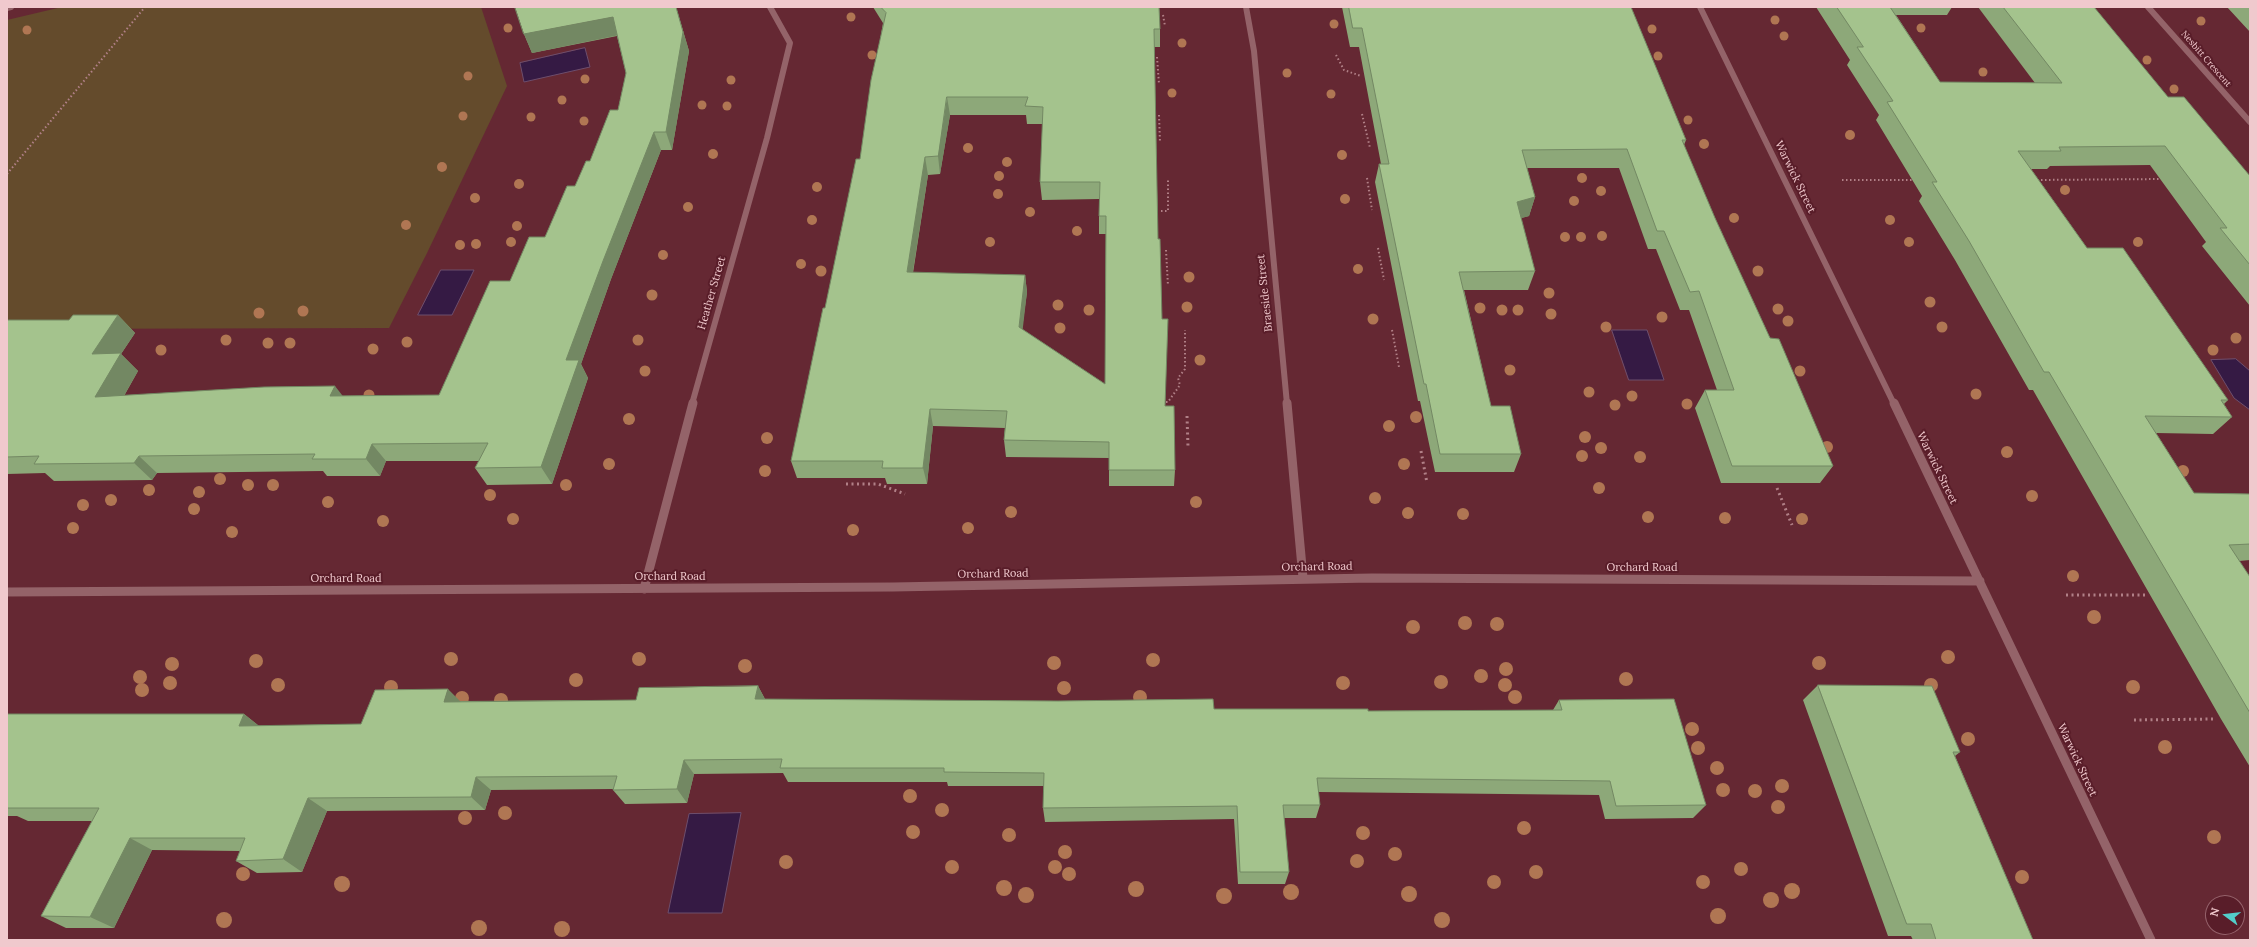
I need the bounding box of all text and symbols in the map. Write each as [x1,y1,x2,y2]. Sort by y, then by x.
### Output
street label: Nesbitt Crescent [2179,29,2233,89]
street label: Warwick Street [1772,139,1818,215]
street label: Braeside Street [1254,254,1276,332]
street label: Heather Street [695,255,729,331]
street label: Warwick Street [1914,430,1960,506]
street label: Orchard Road [1281,560,1353,574]
street label: Orchard Road [1606,561,1678,575]
street label: Orchard Road [957,567,1029,581]
street label: Orchard Road [634,570,706,584]
street label: Orchard Road [310,572,382,586]
street label: Warwick Street [2054,722,2100,798]
north arrow [2205,895,2245,935]
text: N [2207,906,2222,918]

